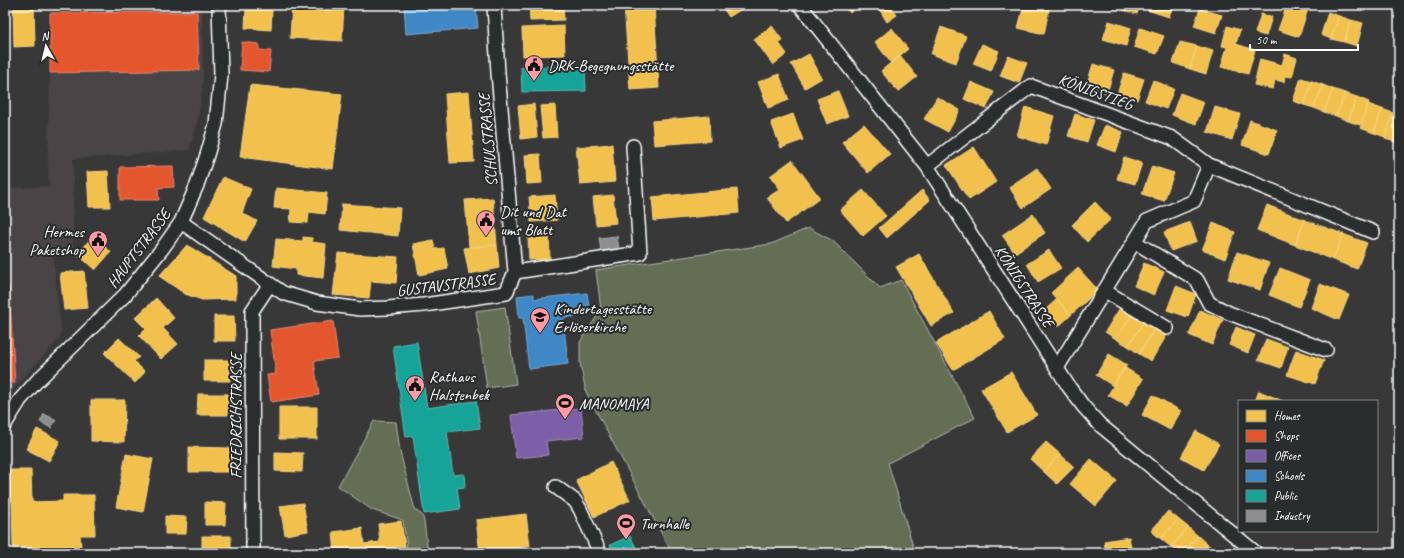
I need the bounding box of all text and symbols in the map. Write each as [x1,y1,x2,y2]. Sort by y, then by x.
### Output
north arrow [26,26,66,66]
scale bar [1250,26,1358,52]
text: N [40,28,51,44]
text: 50 m [1256,32,1278,48]
public building icon: DRK-Begegnungsstätte [523,54,545,82]
place label: DRK-Begegnungsstätte [548,56,675,76]
street label: KÖNIGSTIEG [1056,69,1137,115]
street label: SCHULSTRASSE [474,90,502,187]
place label: Dit und Dat ums Blatt [500,202,568,240]
street label: HAUPTSTRASSE [103,203,177,292]
public building icon: Dit und Dat ums Blatt [475,209,497,237]
place label: Hermes Paketshop [29,222,86,260]
public building icon: Hermes Paketshop [87,229,109,257]
street label: KÖNIGSTRASSE [990,242,1059,333]
street label: GUSTAVSTRASSE [396,269,499,301]
place label: Kindertagesstätte Erlöserkirche [554,299,653,337]
school or university icon: Kindertagesstätte Erlöserkirche [529,306,551,334]
street label: FRIEDRICHSTRASSE [226,351,246,479]
place label: Rathaus Halstenbek [429,367,490,405]
public building icon: Rathaus Halstenbek [404,374,426,402]
sports icon: MANOMAYA [554,392,576,420]
place label: MANOMAYA [579,394,650,414]
legend [1238,400,1378,532]
text: Homes [1274,408,1301,424]
text: Shops [1274,428,1299,444]
text: Offices [1274,448,1301,464]
text: Schools [1274,468,1306,484]
text: Public [1274,488,1298,504]
text: Industry [1274,508,1311,524]
sports icon: Turnhalle [615,512,637,540]
place label: Turnhalle [640,514,691,534]

